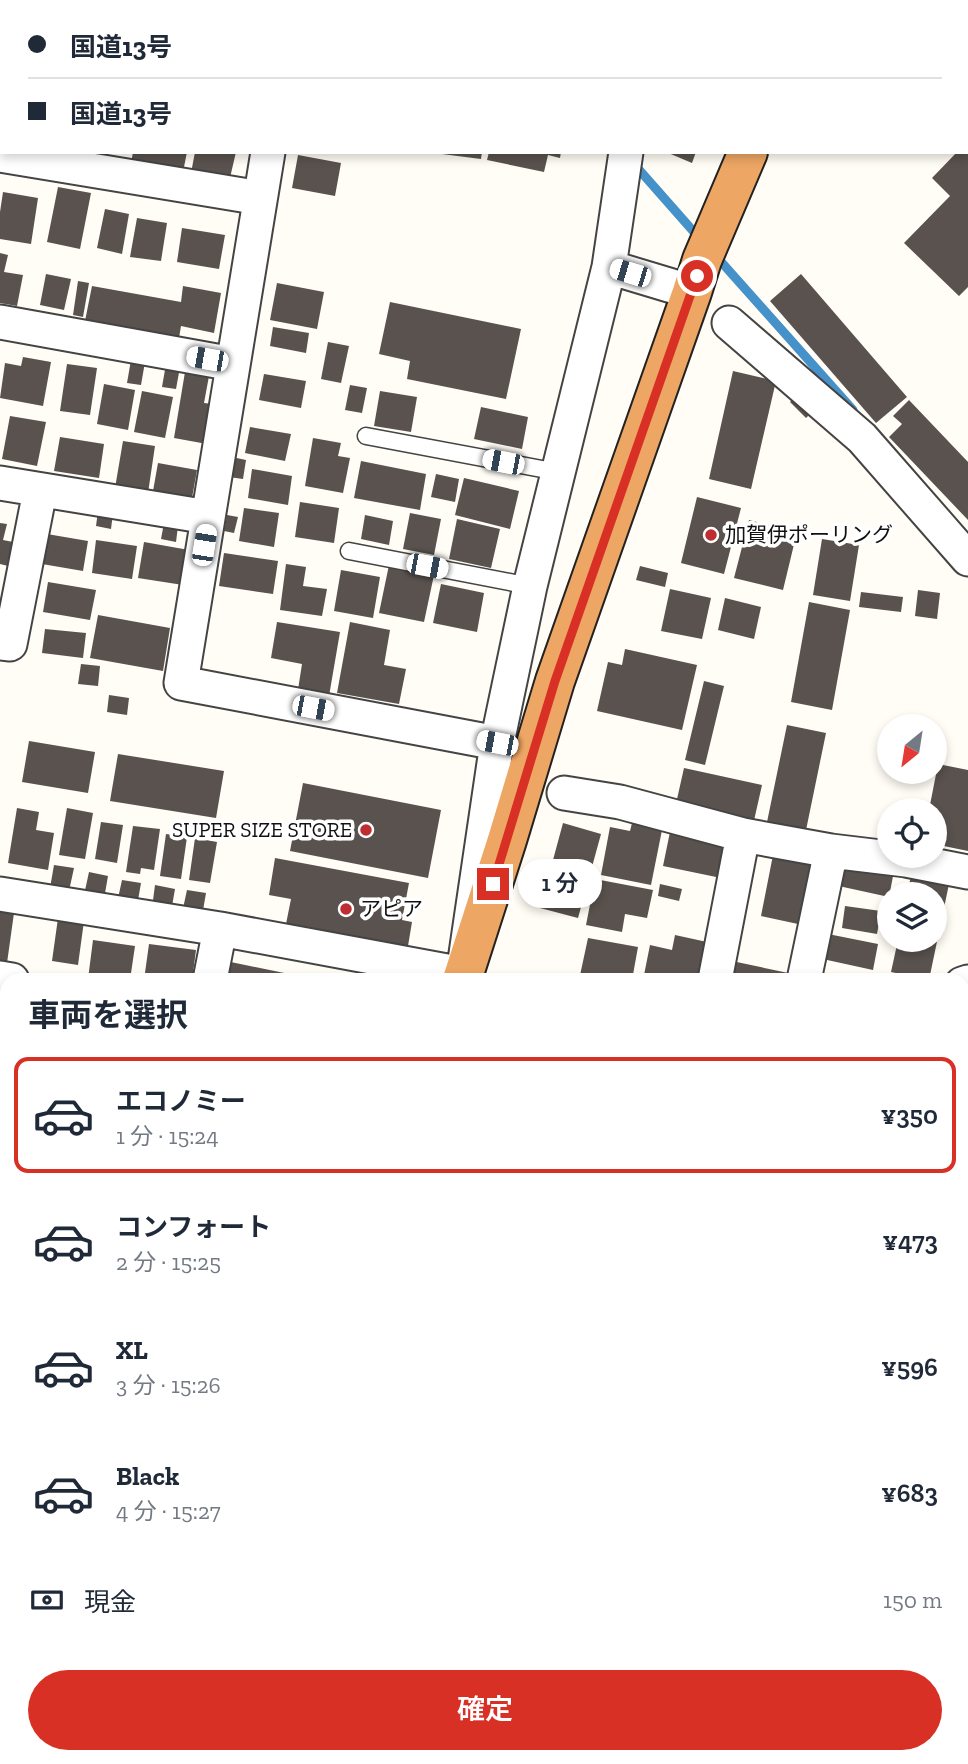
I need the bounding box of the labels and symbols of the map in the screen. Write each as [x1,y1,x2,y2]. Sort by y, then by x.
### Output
car [607,257,654,289]
route start [681,260,713,292]
car [185,345,230,373]
car [481,448,526,476]
place label: 加賀伊ポーリング [725,522,893,547]
car [191,523,218,567]
marker: 加賀伊ポーリング [703,527,719,543]
car [405,552,450,580]
car [291,694,336,722]
north arrow [877,714,947,784]
car [475,729,520,757]
place label: SUPER SIZE STORE [172,817,352,842]
marker: SUPER SIZE STORE [358,822,374,838]
callout: 1 分 [518,860,602,908]
route end [477,868,509,900]
place label: アピア [360,896,423,921]
marker: アピア [338,901,354,917]

